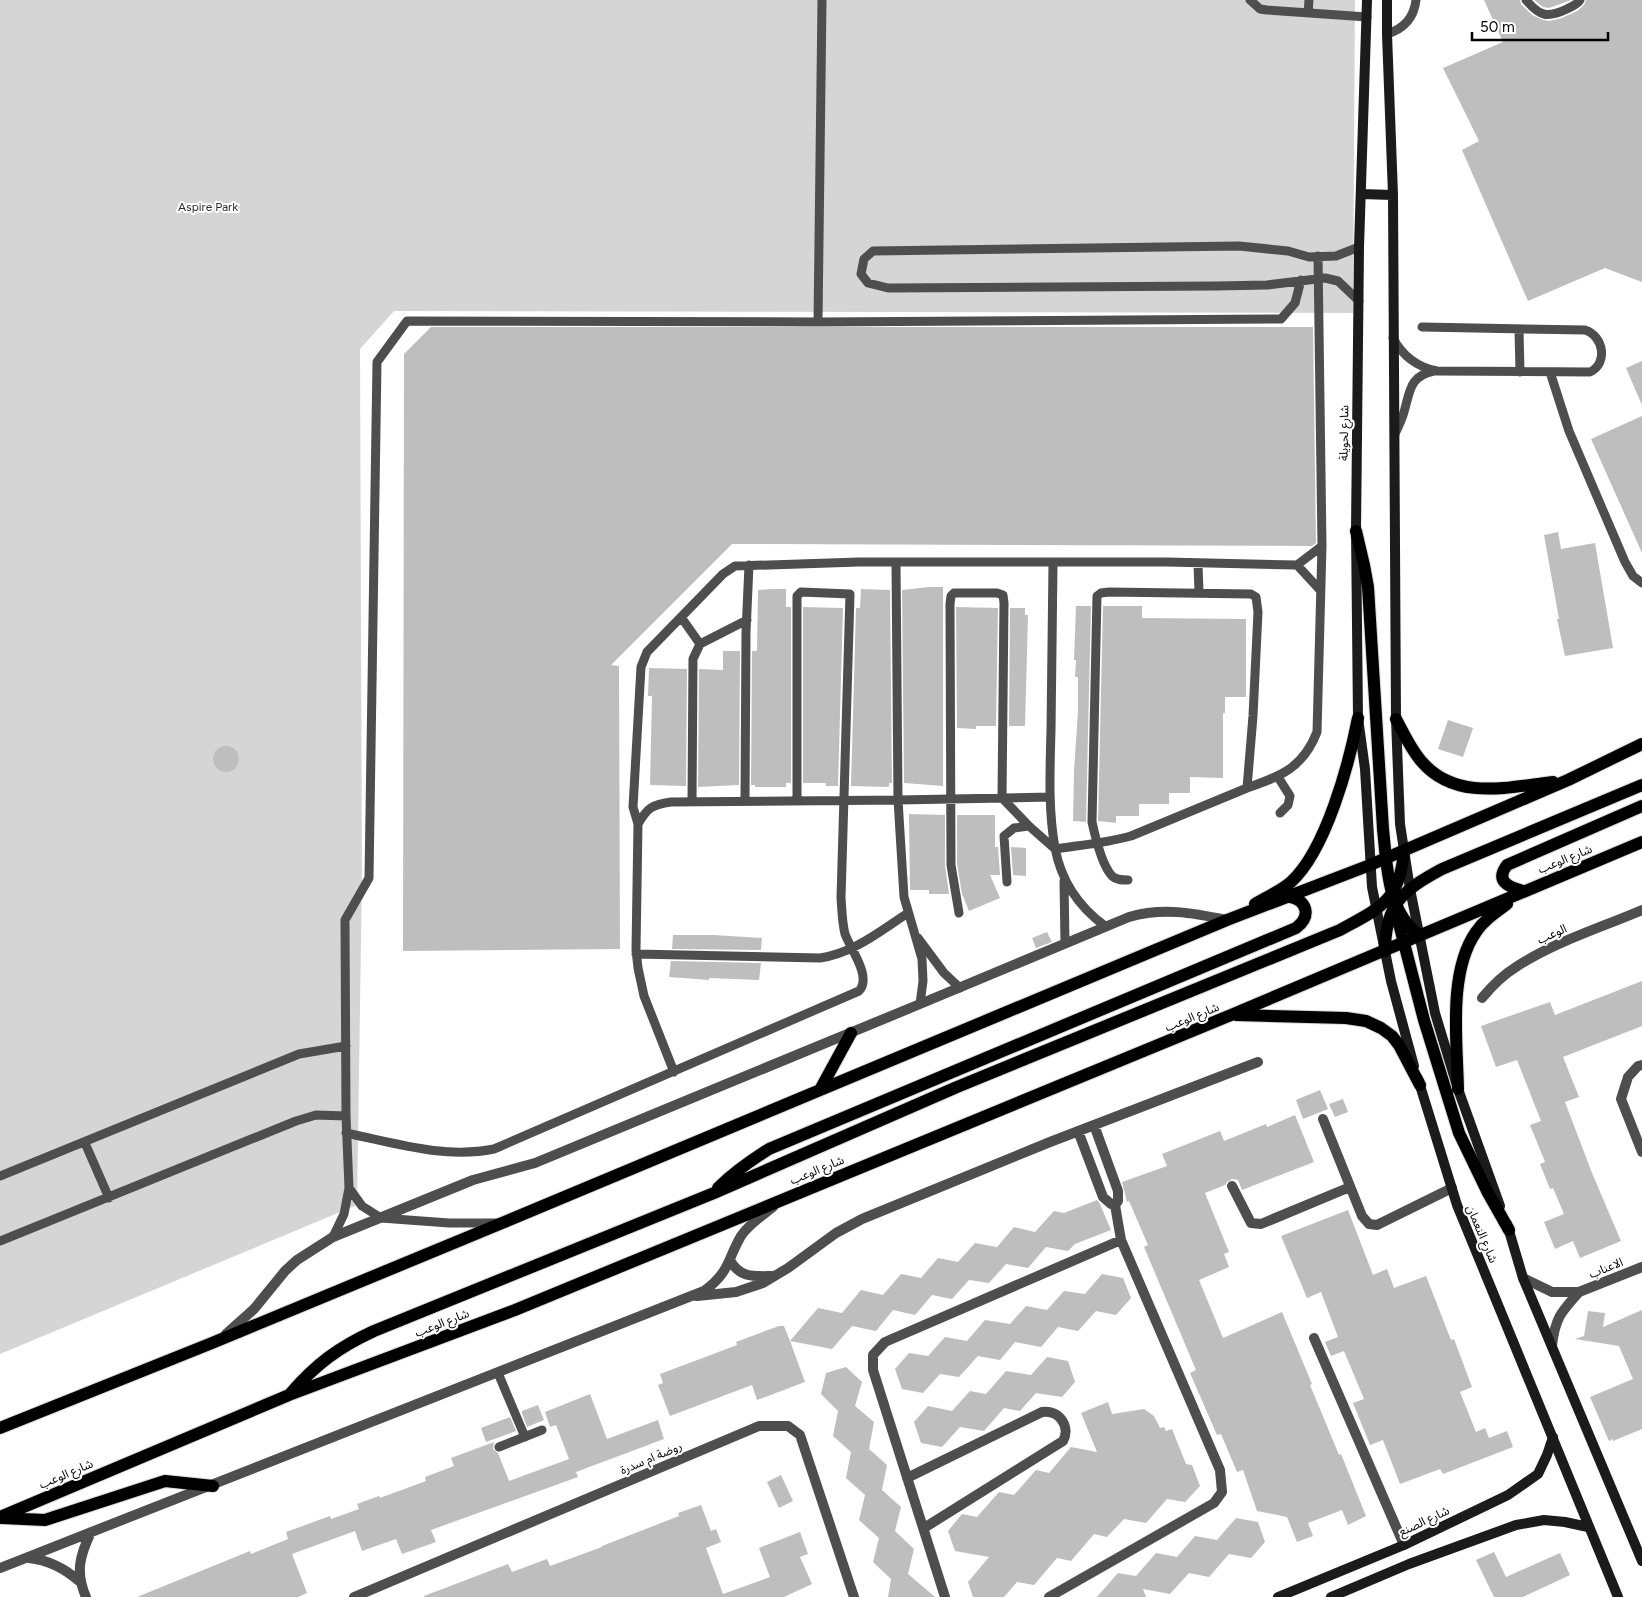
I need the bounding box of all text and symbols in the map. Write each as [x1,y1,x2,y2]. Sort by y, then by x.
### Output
scale bar [1472,10,1608,42]
text: 50 m [1480,18,1515,36]
park label: Aspire Park [178,200,238,214]
street label: شارع لحويلة [1337,405,1353,461]
street label: شارع الوعب [1536,842,1595,878]
street label: الوعب [1535,921,1569,947]
street label: شارع الوعب [1163,1000,1222,1036]
street label: شارع الوعب [788,1153,847,1189]
street label: شارع النعمان [1462,1203,1500,1266]
street label: الاعناب [1587,1255,1625,1281]
street label: شارع الوعب [413,1306,472,1342]
street label: روضة ام سدرة [618,1439,685,1479]
street label: شارع الوعب [37,1456,96,1493]
street label: شارع الصنع [1396,1503,1452,1541]

